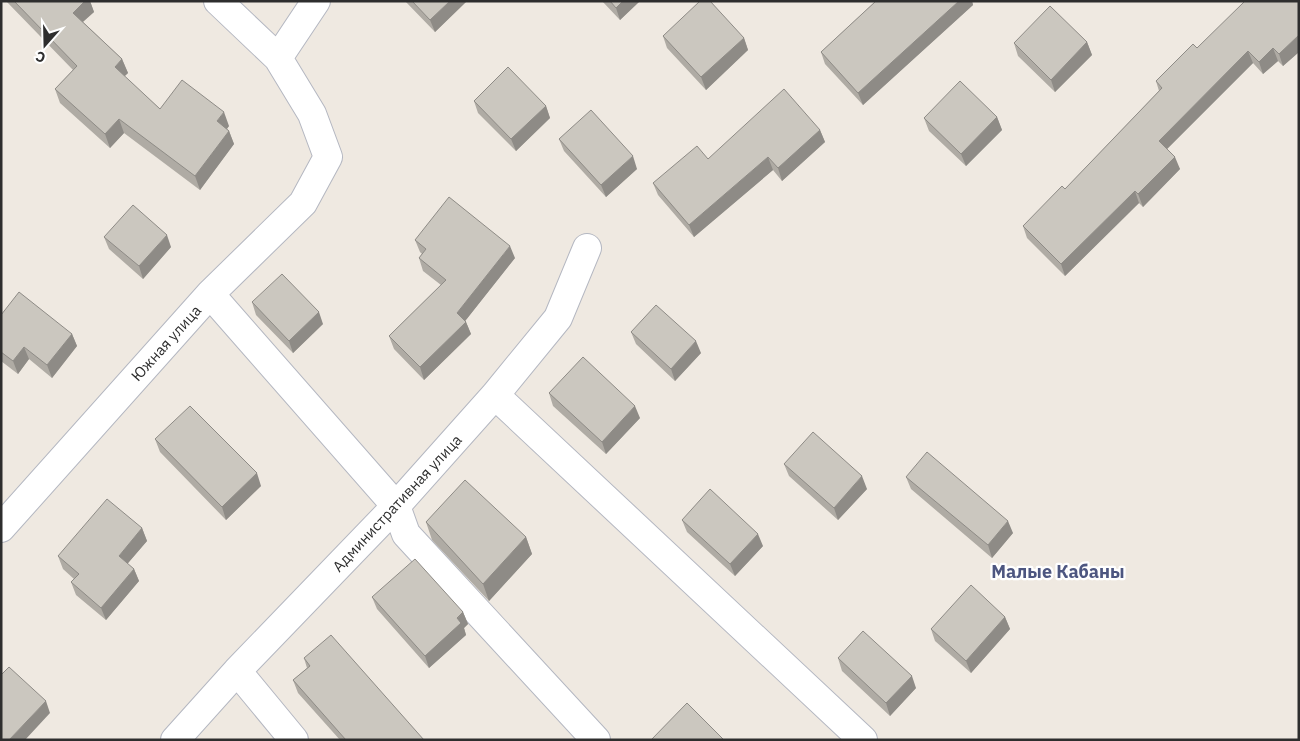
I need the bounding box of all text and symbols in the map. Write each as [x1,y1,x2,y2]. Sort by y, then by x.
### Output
north arrow [20,20,70,70]
text: С [33,47,48,67]
street label: Южная улица [127,301,205,385]
street label: Административная улица [328,430,466,576]
district label: Малые Кабаны [991,560,1125,583]

